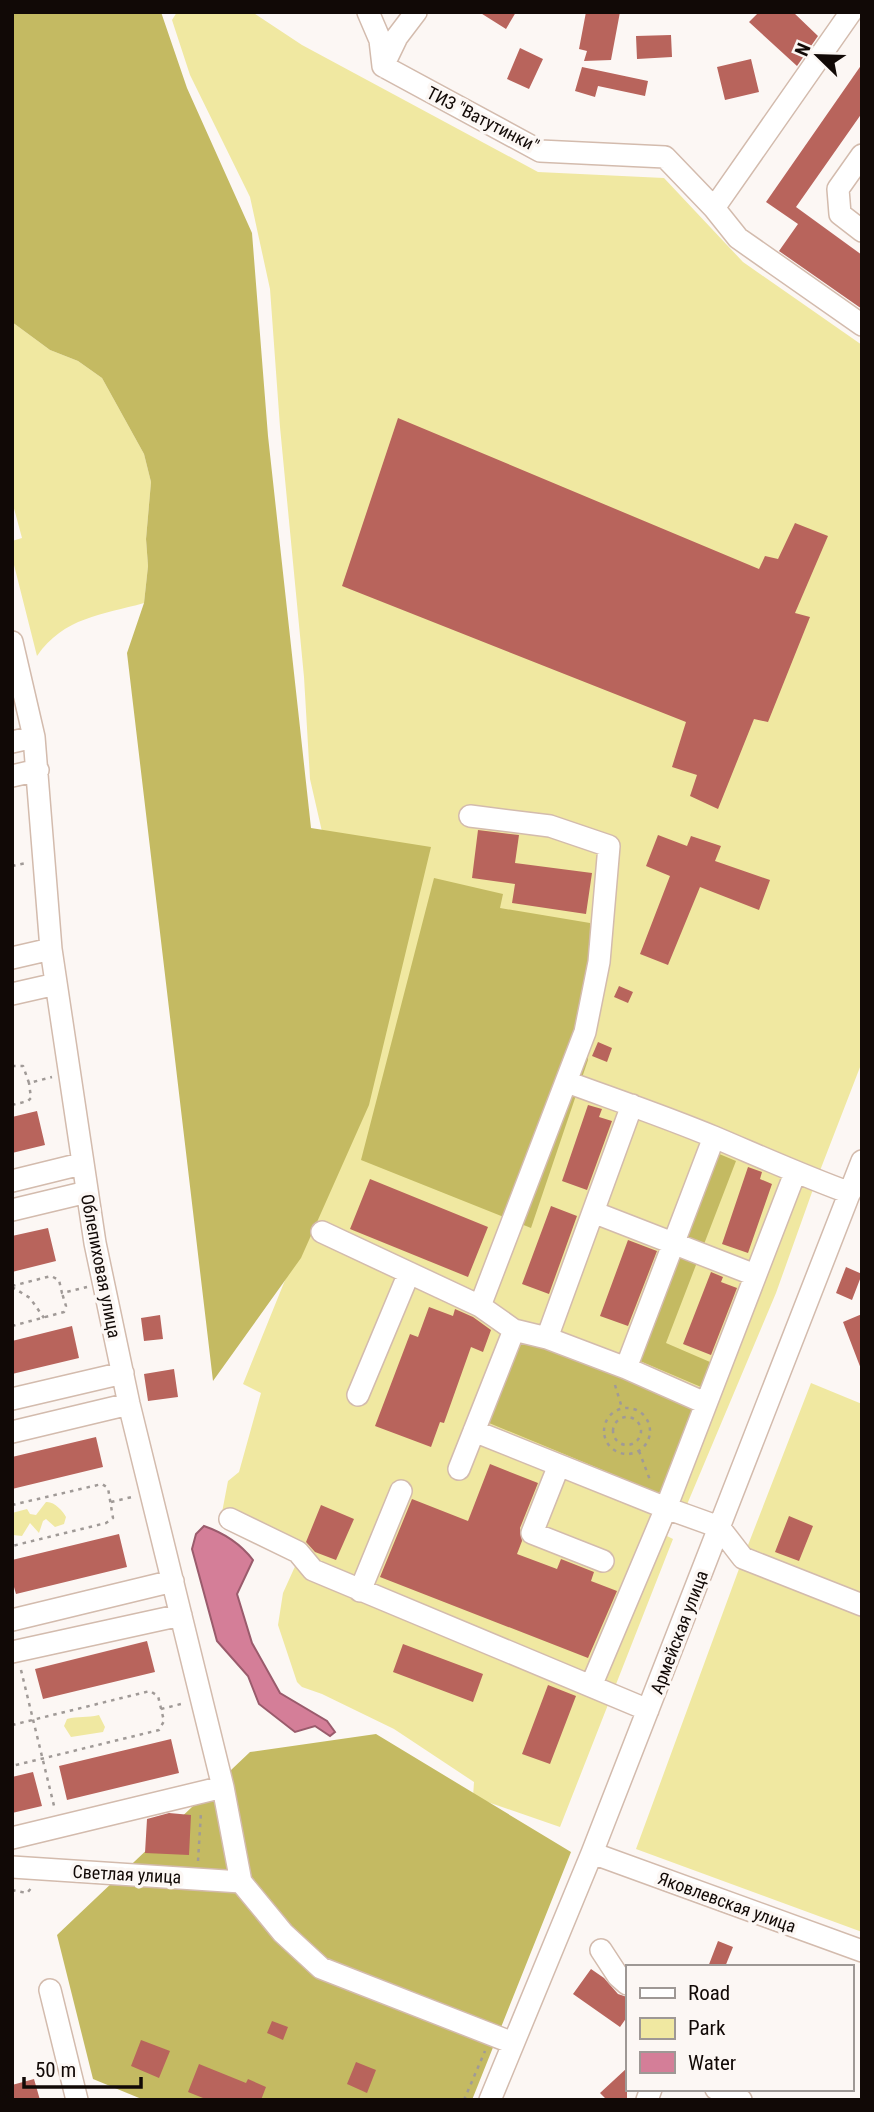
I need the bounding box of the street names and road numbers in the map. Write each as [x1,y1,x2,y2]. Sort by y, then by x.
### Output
street label: ТИЗ "Ватутинки" [423,82,543,156]
street label: Облепиховая улица [77,1192,125,1340]
street label: Армейская улица [646,1567,712,1697]
street label: Светлая улица [72,1861,182,1887]
street label: Яковлевская улица [655,1867,799,1937]

